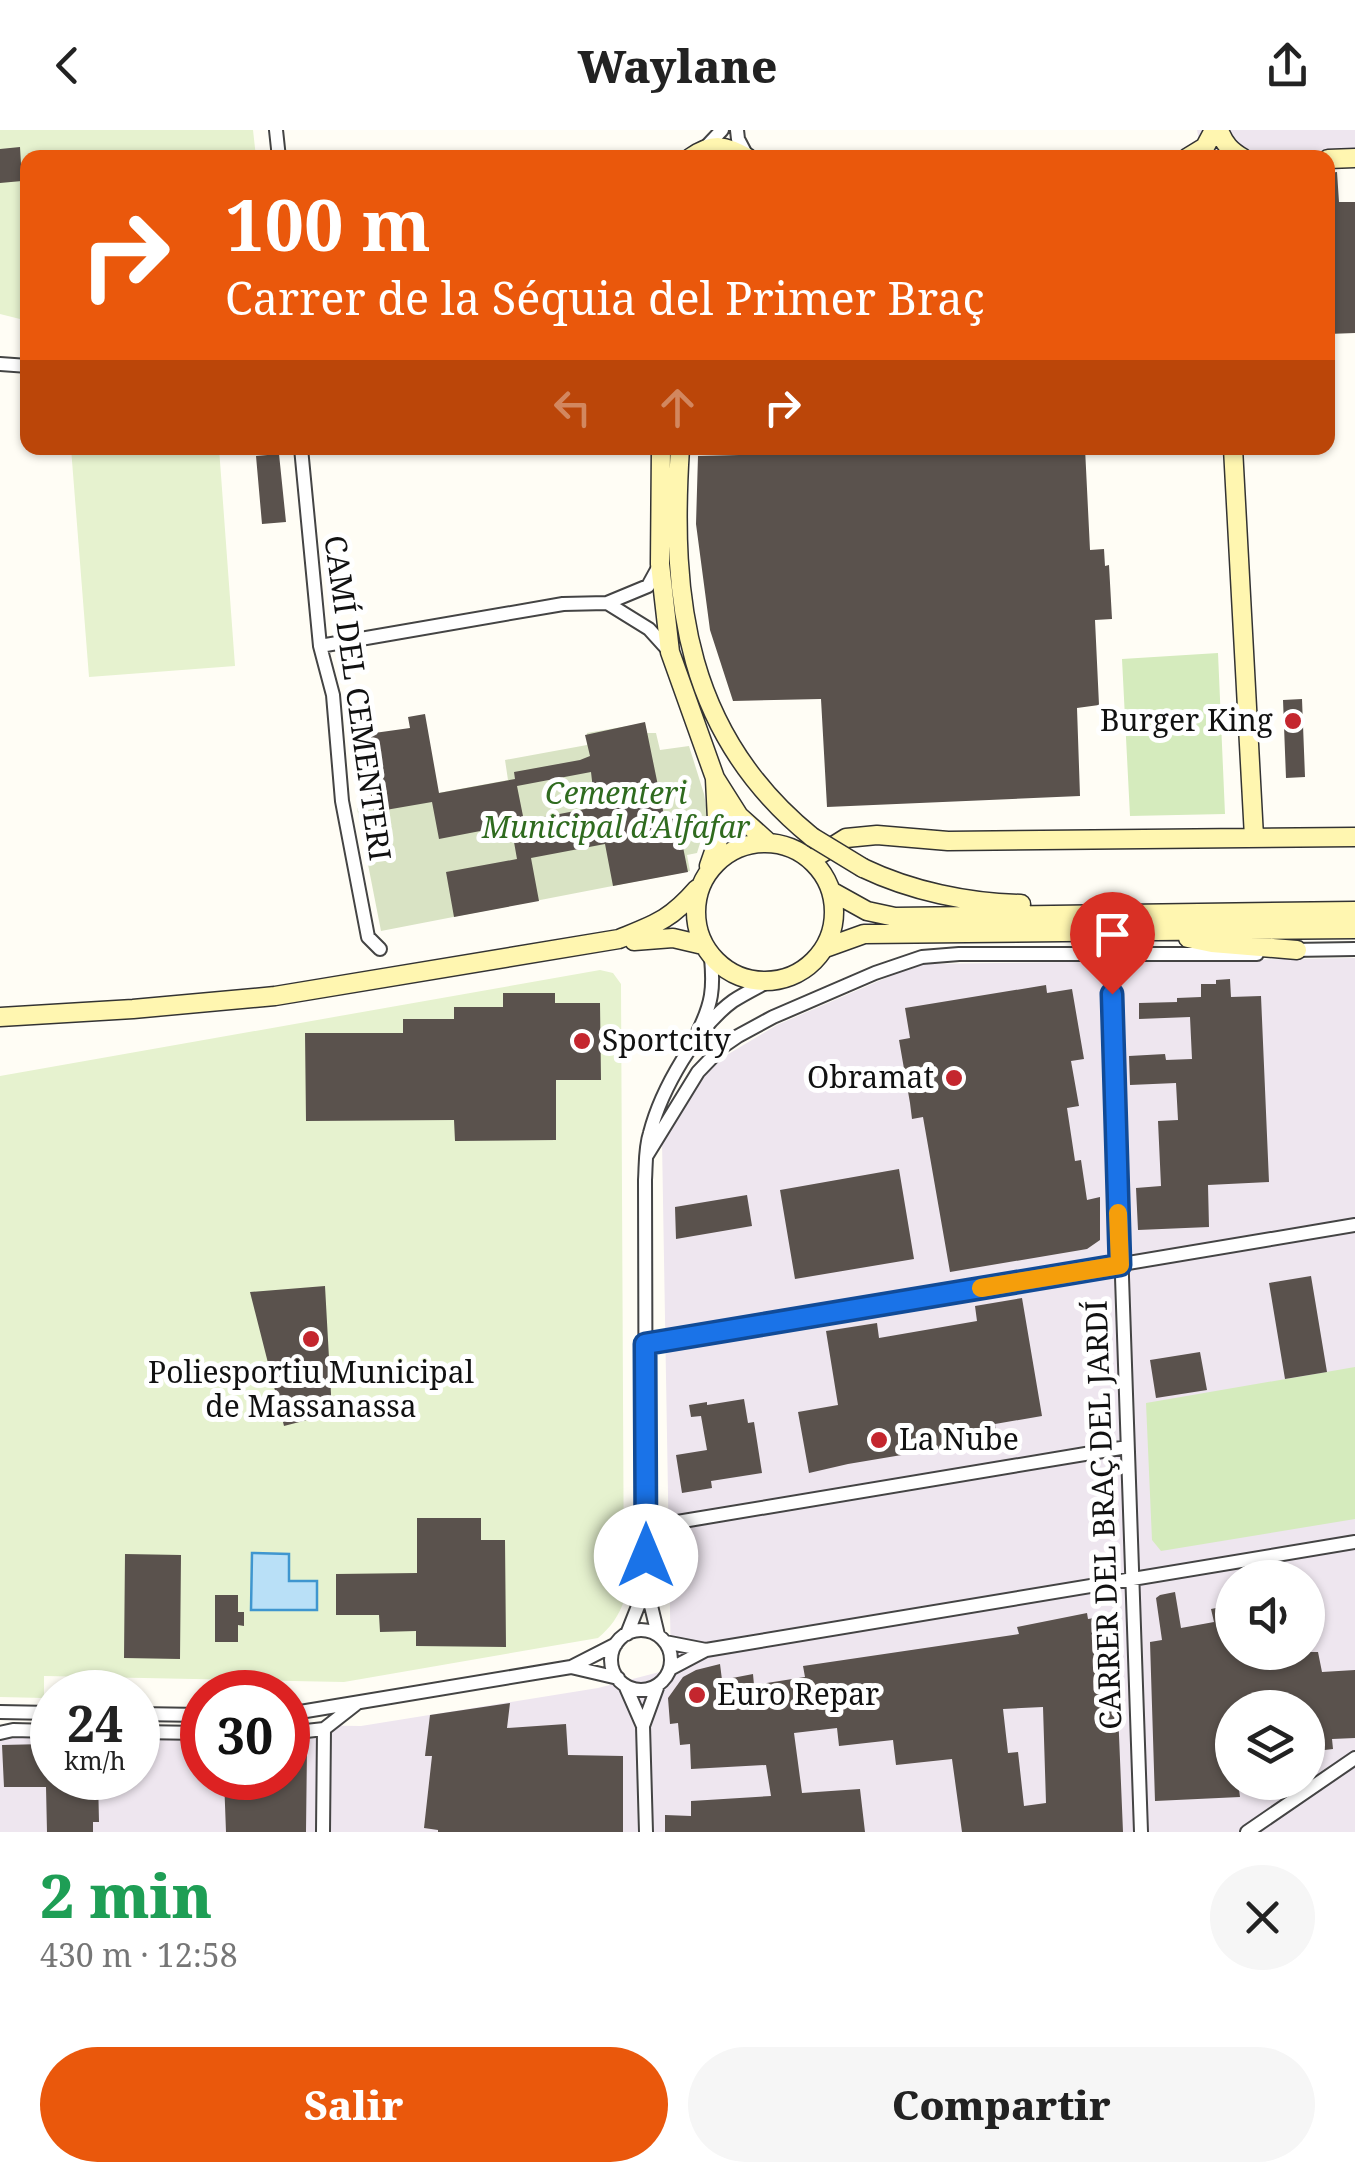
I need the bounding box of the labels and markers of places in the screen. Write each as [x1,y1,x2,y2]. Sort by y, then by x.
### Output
place label: Burger King [1100,699,1273,740]
marker: Burger King [1282,710,1304,732]
pin [1070,892,1155,995]
place label: Sportcity [602,1019,731,1060]
marker: Sportcity [571,1030,593,1052]
place label: Obramat [807,1056,934,1097]
marker: Obramat [943,1067,965,1089]
marker: Poliesportiu Municipal de Massanassa [300,1328,322,1350]
place label: Poliesportiu Municipal de Massanassa [148,1351,474,1426]
place label: La Nube [899,1418,1019,1459]
marker: La Nube [868,1429,890,1451]
place label: Euro Repar [717,1673,879,1714]
marker: Euro Repar [686,1684,708,1706]

